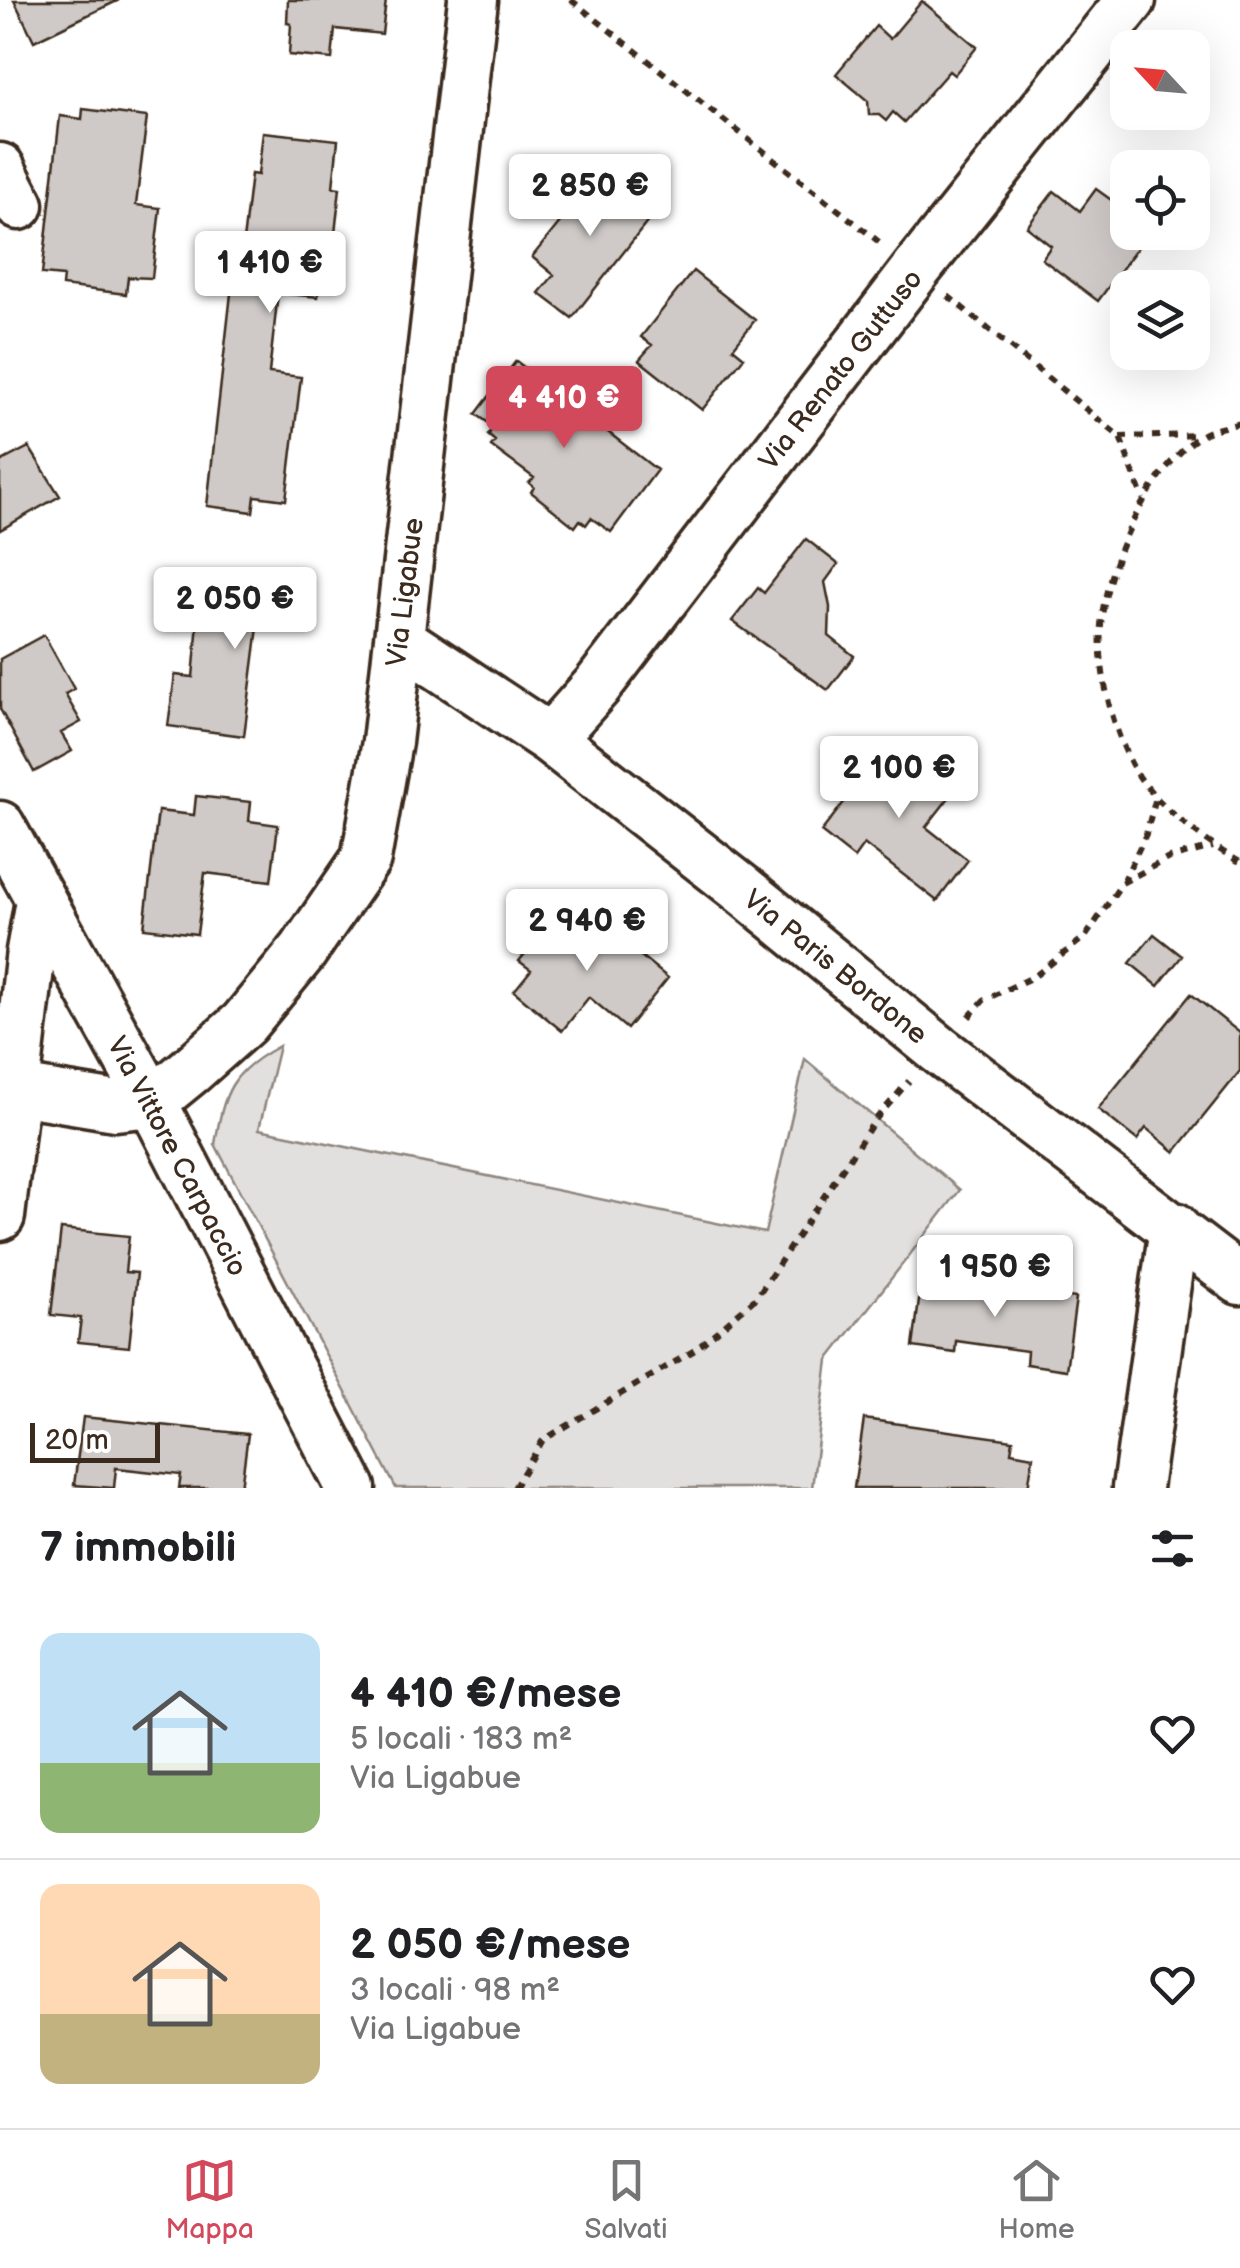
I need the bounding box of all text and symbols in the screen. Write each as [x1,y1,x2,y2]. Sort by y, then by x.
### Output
north arrow [1110,30,1210,130]
map controls [1110,30,1210,370]
button: locate [1110,150,1210,250]
pin: 2 850 € [498,154,682,239]
text: 2 850 € [531,167,649,206]
pin: 1 410 € [178,231,362,316]
text: 1 410 € [217,244,323,283]
street label: Via Renato Guttuso [753,263,930,477]
button: layers [1110,270,1210,370]
pin: 4 410 € [472,366,656,451]
text: 4 410 € [508,379,620,418]
street label: Via Ligabue [380,516,431,668]
pin: 2 050 € [143,567,327,652]
text: 2 050 € [176,580,294,619]
pin: 2 100 € [807,736,991,821]
text: 2 100 € [842,749,956,788]
street label: Via Paris Bordone [737,883,934,1051]
pin: 2 940 € [495,889,679,974]
text: 2 940 € [528,902,646,941]
street label: Via Vittore Carpaccio [100,1031,254,1282]
pin: 1 950 € [903,1235,1087,1320]
text: 1 950 € [939,1248,1051,1287]
scale bar [30,1418,160,1462]
text: 20 m [45,1424,109,1457]
icon: filters [1145,1521,1200,1576]
text: 7 immobili [40,1523,236,1574]
text: 4 410 €/mese [350,1669,621,1720]
icon: home [120,1673,240,1793]
icon: heart [1145,1706,1200,1761]
text: 5 locali · 183 m² [350,1720,572,1759]
text: Via Ligabue [350,1759,521,1798]
text: 2 050 €/mese [350,1920,631,1971]
icon: home [120,1924,240,2044]
icon: heart [1145,1957,1200,2012]
text: 3 locali · 98 m² [350,1971,560,2010]
text: Via Ligabue [350,2010,521,2049]
tab: Mappa [165,2153,254,2246]
tab: Salvati [585,2153,668,2246]
tab: Home [998,2153,1075,2246]

